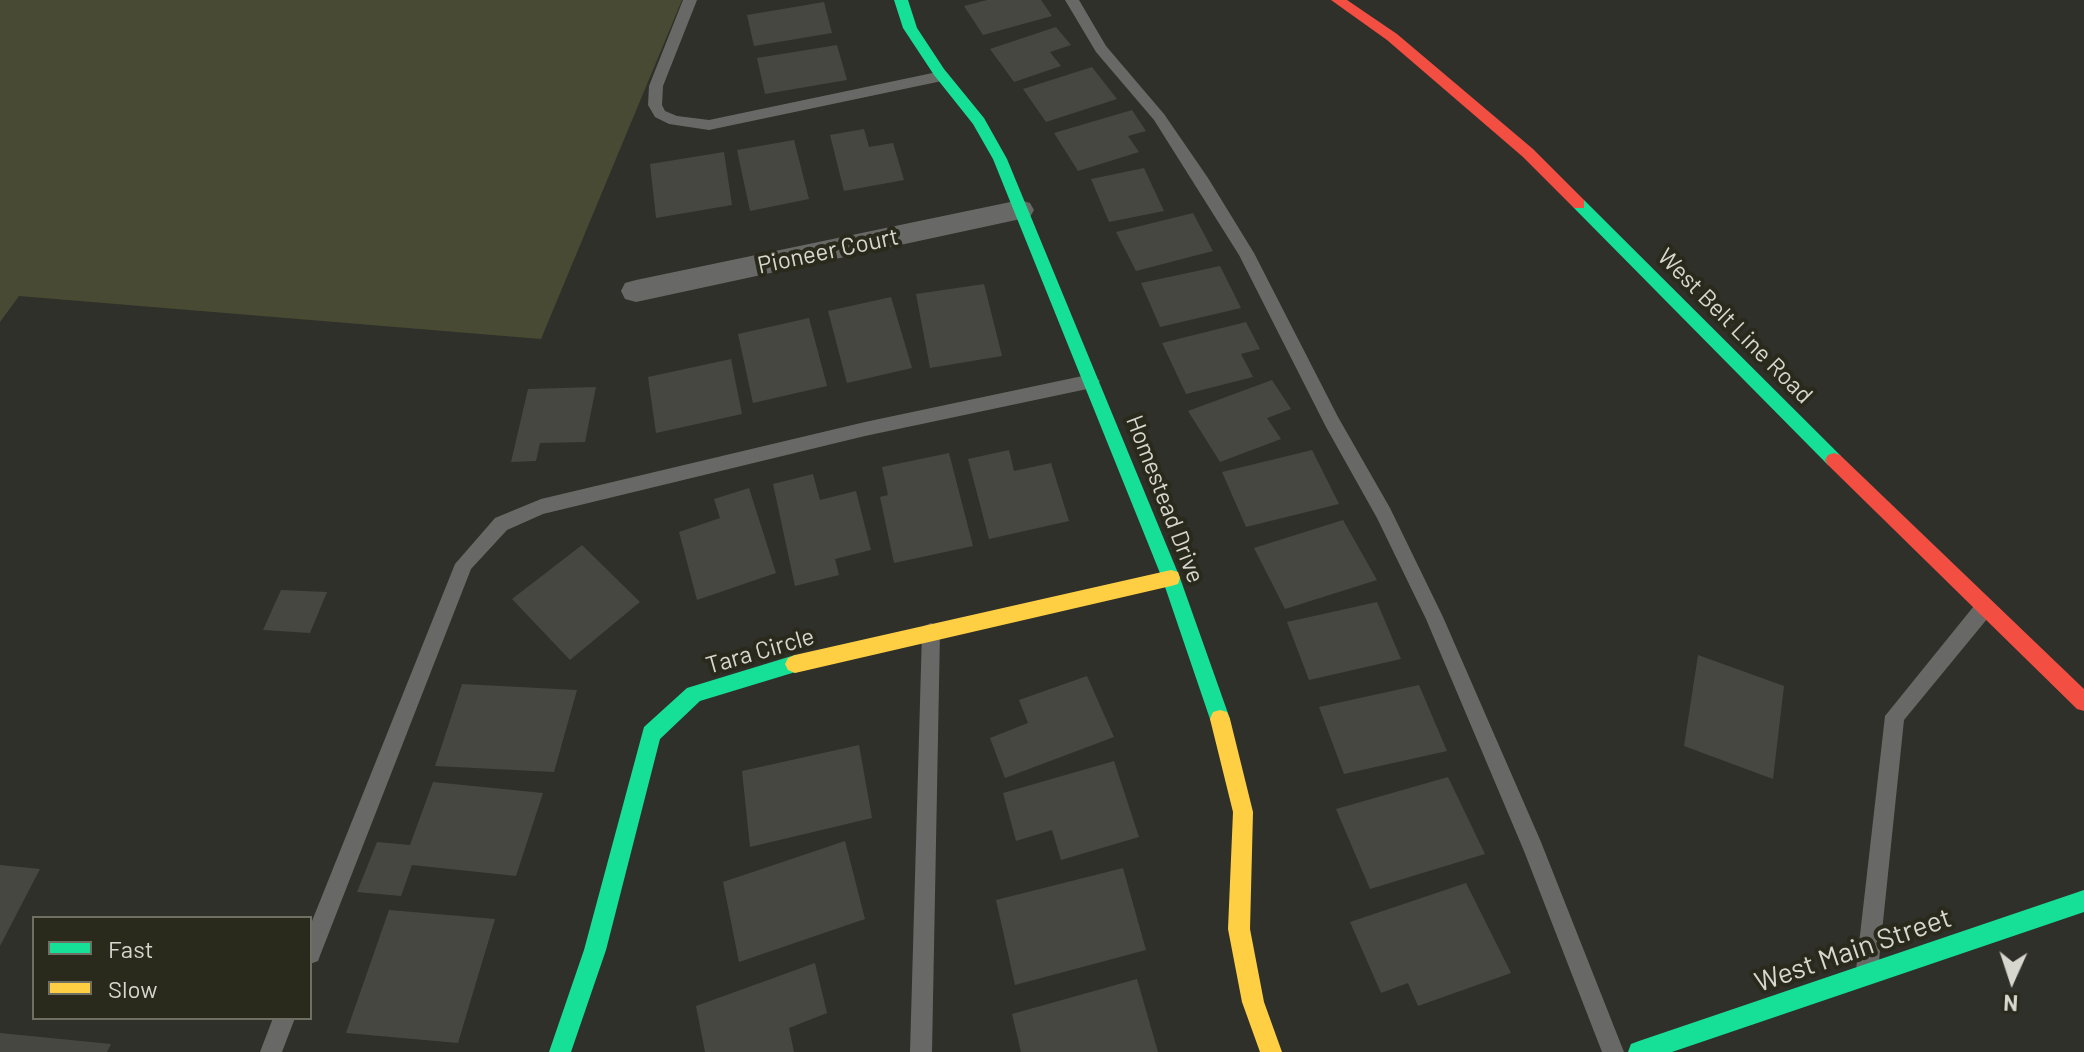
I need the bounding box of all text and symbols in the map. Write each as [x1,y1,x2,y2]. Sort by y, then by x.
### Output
street label: Pioneer Court [755,222,901,280]
street label: West Belt Line Road [1651,242,1819,410]
street label: Homestead Drive [1120,411,1210,587]
street label: Tara Circle [702,622,818,680]
street label: West Main Street [1750,901,1956,999]
legend [32,916,312,1020]
text: Fast [108,934,153,963]
north arrow [1972,940,2052,1020]
text: Slow [108,974,157,1003]
text: N [2003,991,2019,1017]

